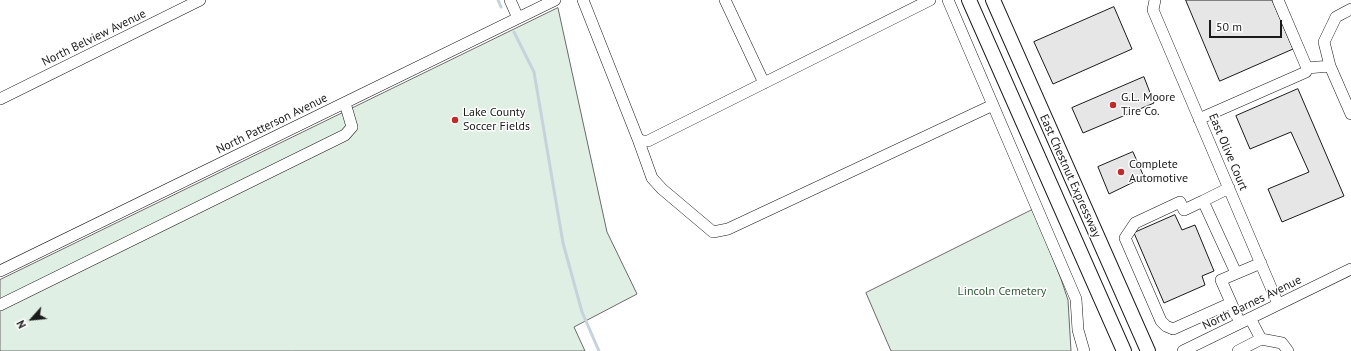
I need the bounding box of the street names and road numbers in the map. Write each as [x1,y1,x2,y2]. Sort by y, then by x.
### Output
street label: North Belview Avenue [40,7,148,69]
street label: North Patterson Avenue [214,91,330,157]
street label: East Olive Court [1205,111,1251,193]
street label: East Chestnut Expressway [1036,112,1104,240]
street label: North Barnes Avenue [1200,273,1304,333]

